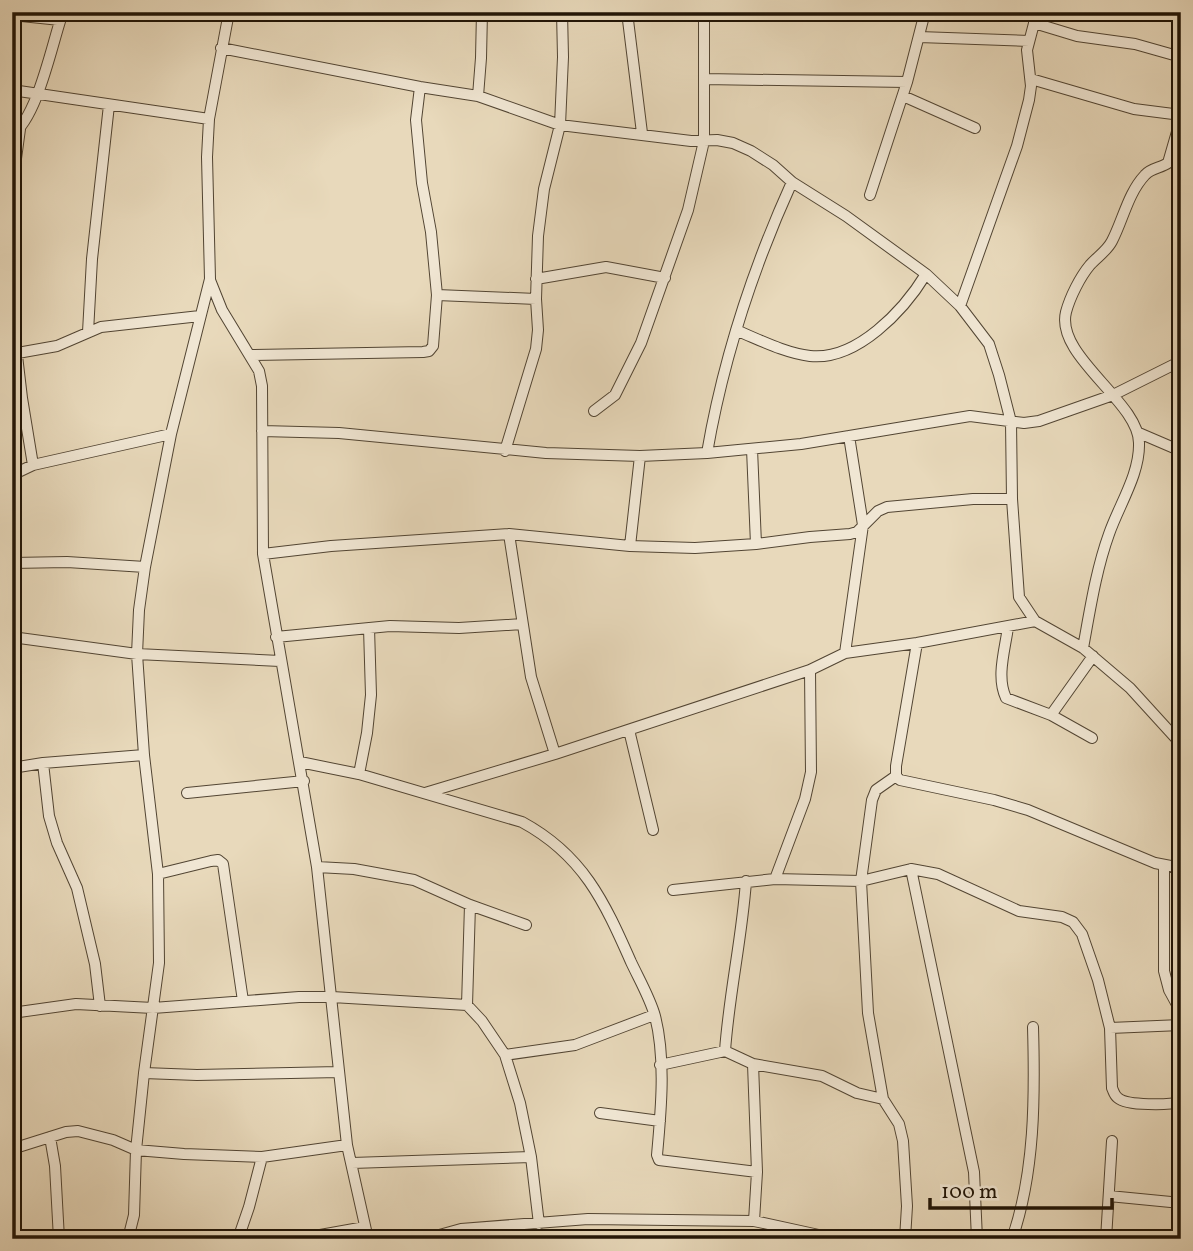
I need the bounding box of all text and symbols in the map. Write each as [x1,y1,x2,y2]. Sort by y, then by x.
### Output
scale bar [930,1167,1112,1211]
text: 100 m [941,1178,998,1207]

